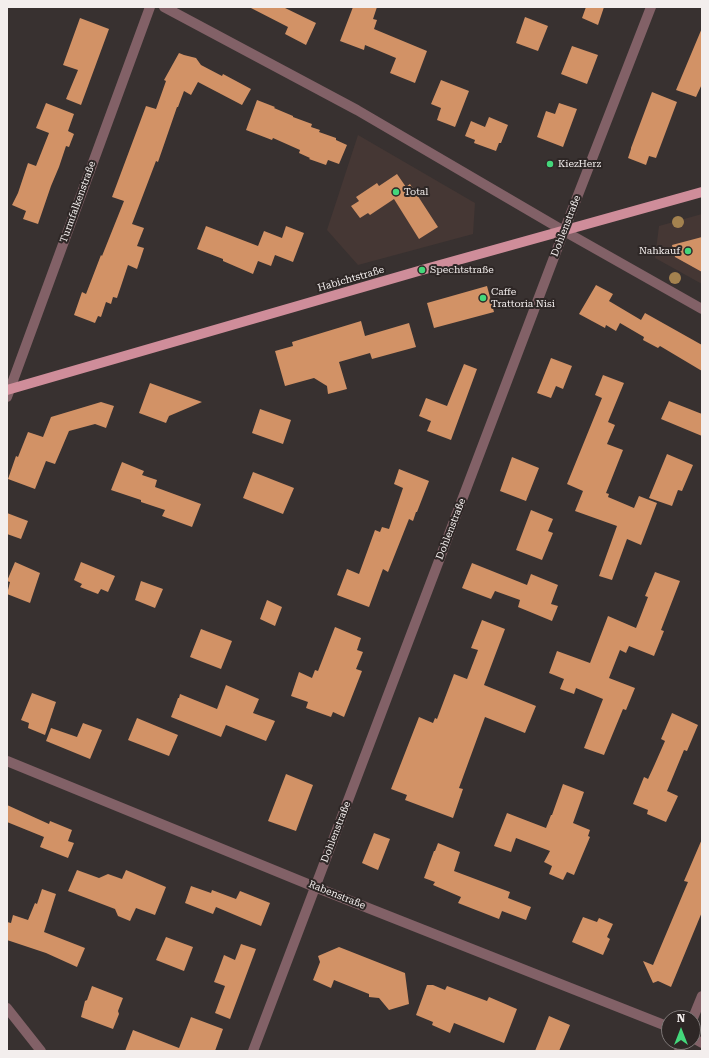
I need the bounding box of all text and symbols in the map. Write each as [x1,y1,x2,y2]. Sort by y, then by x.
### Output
place label: KiezHerz [558,158,601,170]
marker: KiezHerz [545,159,555,169]
street label: Turmfalkenstraße [58,160,98,244]
place label: Total [404,186,428,198]
marker: Total [391,187,401,197]
street label: Dohlenstraße [549,194,583,258]
place label: Nahkauf [639,245,680,257]
marker: Nahkauf [683,246,693,256]
street label: Habichtstraße [316,264,386,294]
place label: Spechtstraße [430,264,494,276]
marker: Spechtstraße [417,265,427,275]
place label: Caffe Trattoria Nisi [491,286,555,310]
marker: Caffe Trattoria Nisi [478,293,488,303]
street label: Dohlenstraße [434,497,468,561]
street label: Dohlenstraße [319,800,353,864]
street label: Rabenstraße [307,878,367,912]
north arrow [661,1010,701,1050]
text: N [677,1012,685,1025]

